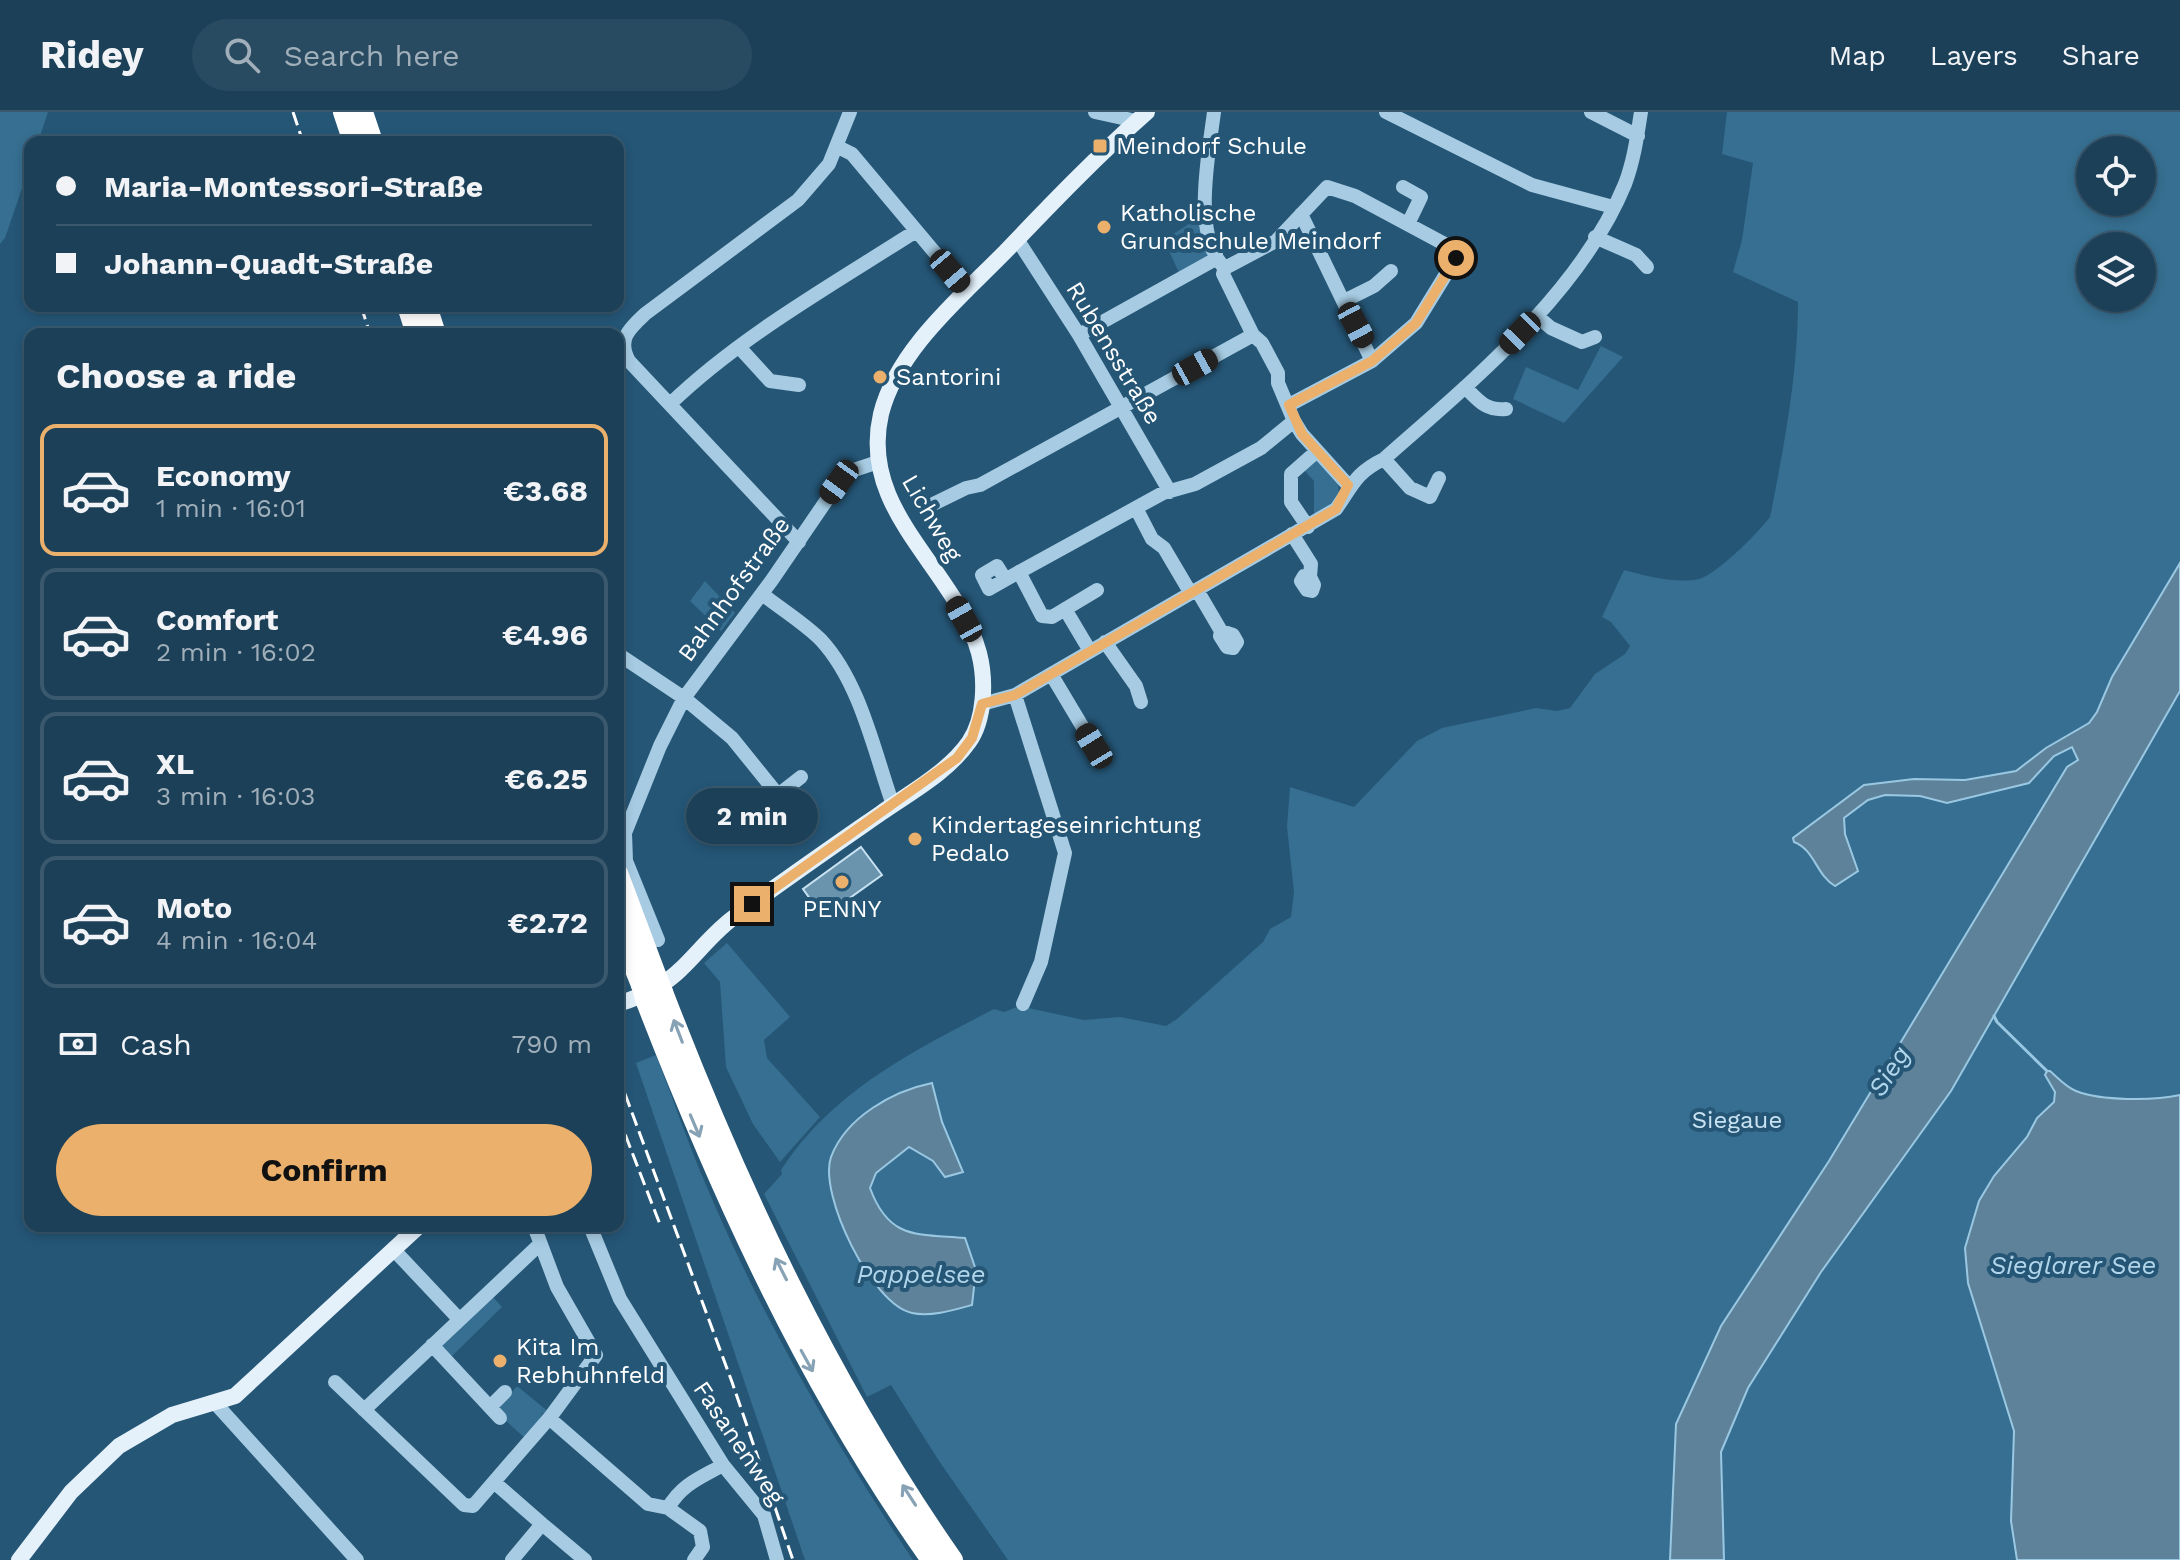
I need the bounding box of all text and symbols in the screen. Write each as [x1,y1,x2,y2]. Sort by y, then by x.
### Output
search box [192,19,752,91]
text: Ridey [40,33,144,77]
icon: search [220,33,264,77]
text: Search here [284,38,460,73]
text: Map [1829,39,1886,72]
text: Layers [1930,39,2018,72]
text: Share [2062,39,2140,72]
place label: Meindorf Schule [1116,132,1307,160]
map controls [2076,136,2156,312]
button: locate [2076,136,2156,216]
marker: Meindorf Schule [1091,137,1109,155]
text: Maria-Montessori-Straße [104,169,483,204]
place label: Katholische Grundschule Meindorf [1120,199,1382,255]
marker: Katholische Grundschule Meindorf [1095,218,1113,236]
button: layers [2076,232,2156,312]
route start [1438,240,1474,276]
car [925,245,975,297]
text: Johann-Quadt-Straße [104,246,433,281]
street label: Rubensstraße [1060,277,1168,429]
car [1334,298,1378,352]
car [1495,307,1545,359]
car [1168,345,1222,389]
text: Choose a ride [56,355,296,397]
place label: Santorini [896,363,1001,391]
marker: Santorini [871,368,889,386]
icon: car [60,454,132,526]
car [815,456,863,508]
text: Economy [156,458,291,493]
street label: Lichweg [896,470,968,566]
text: €3.68 [503,473,588,508]
text: 1 min · 16:01 [156,493,306,523]
street label: Bahnhofstraße [672,511,796,667]
car [942,592,986,646]
icon: car [60,598,132,670]
text: Comfort [156,602,278,637]
text: €4.96 [502,617,588,652]
text: 2 min · 16:02 [156,637,316,667]
car [1071,719,1117,773]
icon: car [60,742,132,814]
text: XL [156,746,194,781]
text: €6.25 [504,761,588,796]
text: 3 min · 16:03 [156,781,315,811]
callout: 2 min [686,788,818,844]
text: 2 min [716,801,788,831]
place label: Kindertageseinrichtung Pedalo [931,811,1201,867]
marker: Kindertageseinrichtung Pedalo [906,830,924,848]
marker: PENNY [833,873,851,891]
icon: car [60,886,132,958]
route end [734,886,770,922]
text: Moto [156,890,232,925]
place label: PENNY [803,895,882,923]
text: €2.72 [508,905,588,940]
text: 4 min · 16:04 [156,925,317,955]
one-way arrow [670,1019,684,1044]
icon: cash [56,1022,100,1066]
text: Cash [120,1027,192,1062]
text: 790 m [512,1029,592,1059]
water label: Sieg [1862,1040,1916,1102]
park label: Siegaue [1692,1106,1782,1134]
one-way arrow [689,1114,704,1138]
button: Confirm [56,1124,592,1216]
water label: Sieglarer See [1990,1250,2156,1280]
one-way arrow [773,1258,789,1282]
water label: Pappelsee [856,1259,986,1289]
place label: Kita Im Rebhuhnfeld [516,1333,665,1389]
one-way arrow [799,1349,815,1372]
marker: Kita Im Rebhuhnfeld [491,1352,509,1370]
street label: Fasanenweg [687,1376,791,1510]
one-way arrow [901,1485,918,1507]

